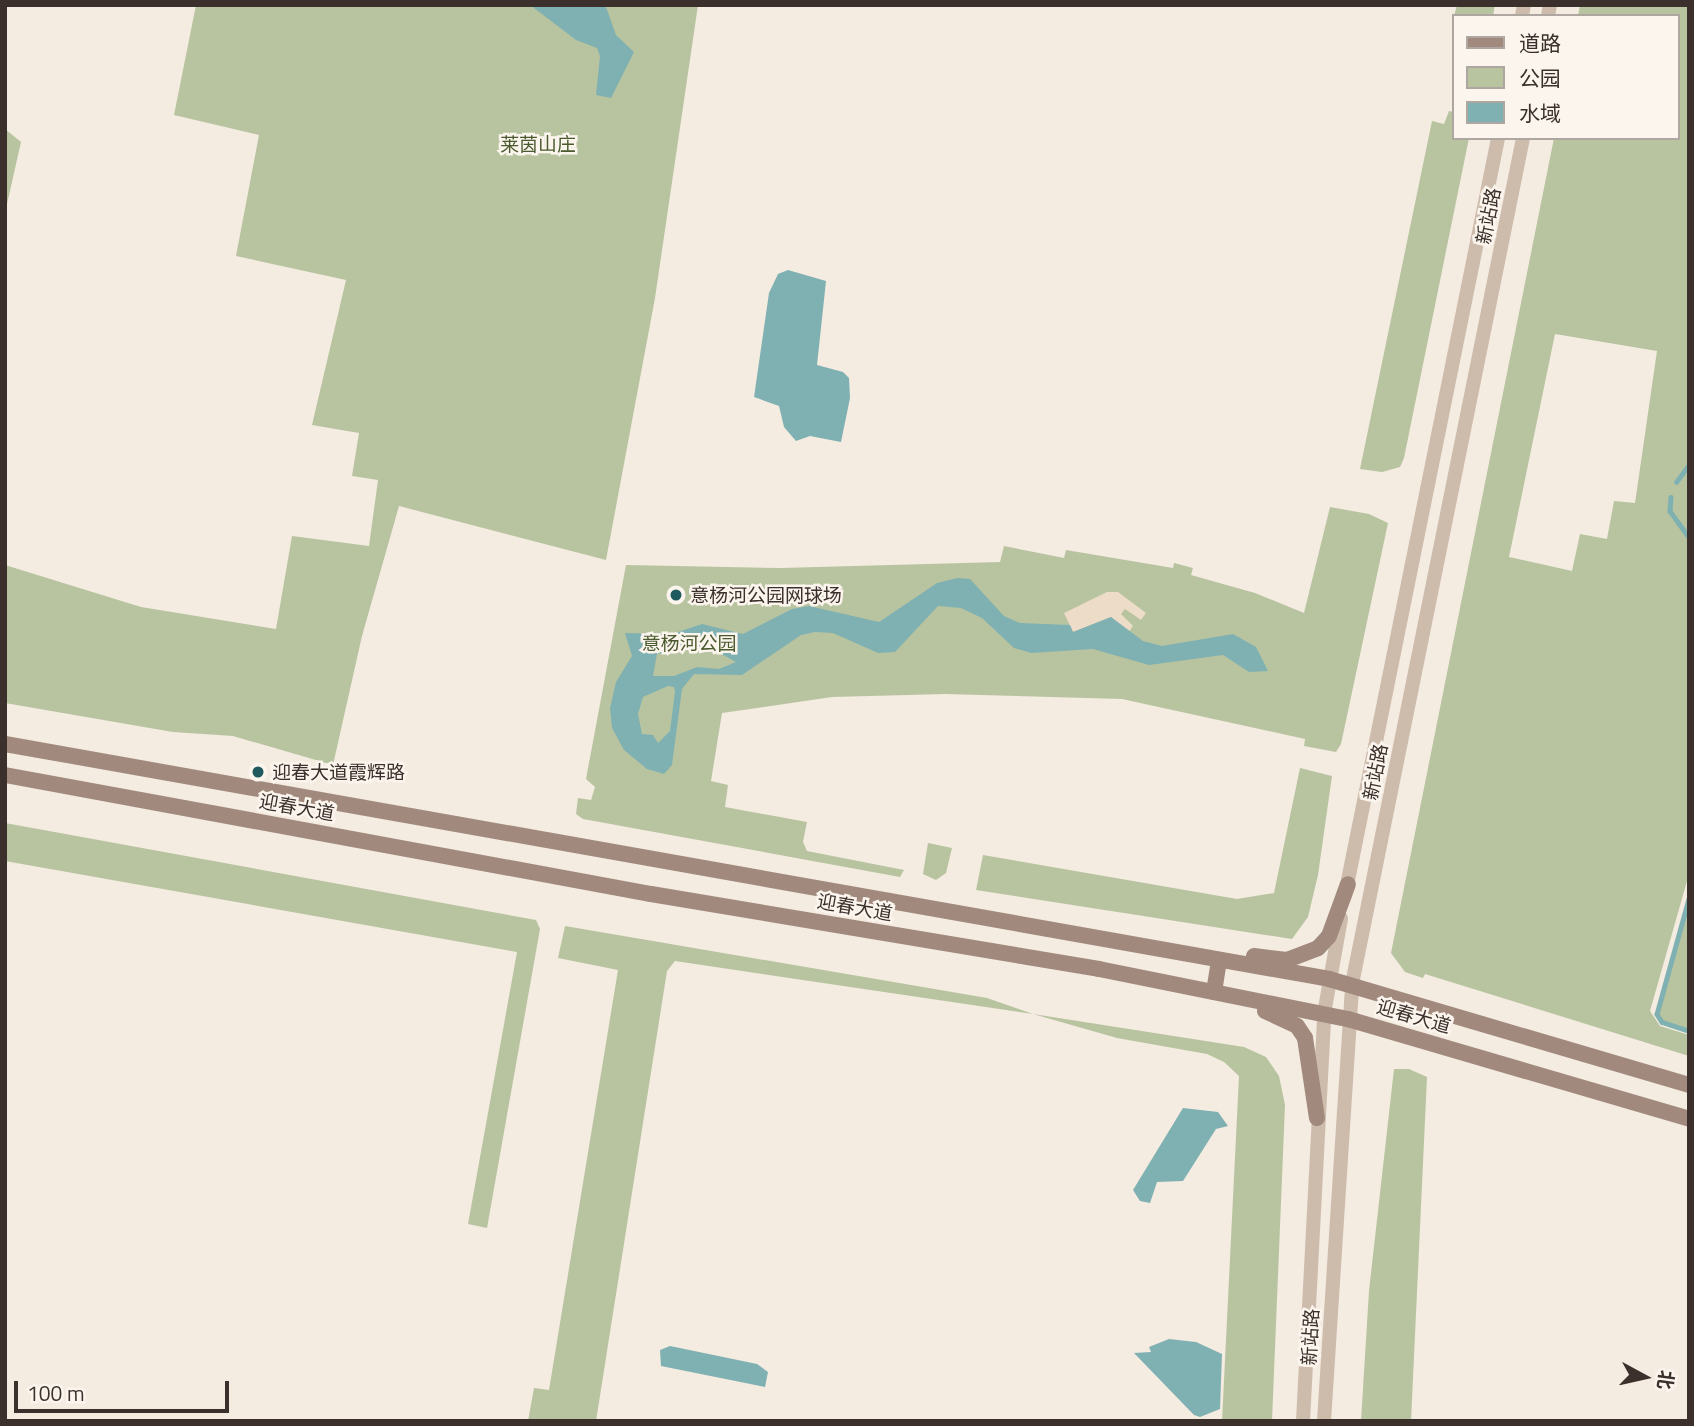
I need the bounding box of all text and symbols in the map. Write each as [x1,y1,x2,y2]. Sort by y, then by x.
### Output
legend [1452,14,1680,140]
text: 道路 [1519,27,1561,59]
text: 公园 [1519,62,1561,94]
text: 水域 [1519,97,1561,129]
park label: 莱茵山庄 [500,133,576,155]
street label: 新站路 [1471,186,1505,246]
place label: 意杨河公园网球场 [690,584,842,606]
marker: 意杨河公园网球场 [668,587,684,603]
park label: 意杨河公园 [642,632,736,654]
street label: 新站路 [1358,742,1392,802]
place label: 迎春大道霞辉路 [272,761,405,783]
marker: 迎春大道霞辉路 [250,764,266,780]
street label: 迎春大道 [258,789,336,825]
street label: 迎春大道 [816,889,894,925]
street label: 迎春大道 [1374,995,1454,1037]
street label: 新站路 [1297,1308,1323,1366]
north arrow [1610,1342,1680,1412]
scale bar [18,1366,233,1410]
text: 北 [1651,1369,1682,1391]
text: 100 m [27,1377,84,1409]

